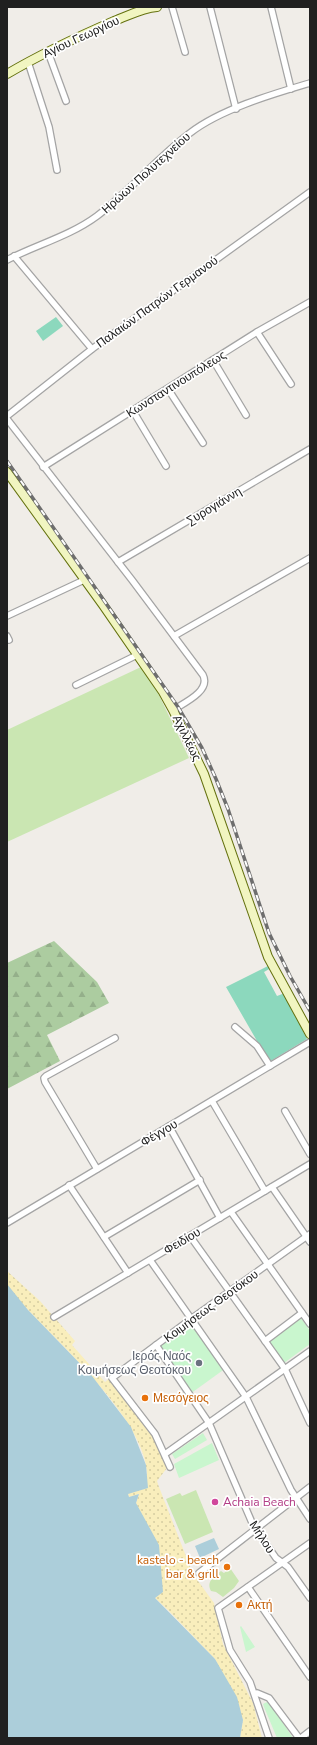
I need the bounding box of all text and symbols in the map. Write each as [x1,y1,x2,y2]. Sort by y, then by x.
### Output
street label: Αγίου Γεωργίου [40,12,122,62]
street label: Ηρώων Πολυτεχνείου [98,129,194,217]
street label: Παλαιών Πατρών Γερμανού [93,252,221,352]
street label: Κωνσταντινουπόλεως [123,347,229,421]
street label: Συρογιάννη [184,483,244,529]
street label: Αχιλλέως [169,712,205,764]
street label: Φέγγου [138,1116,180,1150]
street label: Φειδίου [161,1224,203,1258]
street label: Κοιμήσεως Θεοτόκου [160,1266,262,1346]
place label: Ιερός Ναός Κοιμήσεως Θεοτόκου [78,1348,191,1378]
marker: Ιερός Ναός Κοιμήσεως Θεοτόκου [194,1358,204,1368]
place label: Μεσόγειος [153,1390,209,1406]
marker: Μεσόγειος [140,1393,150,1403]
place label: Achaia Beach [223,1494,296,1510]
marker: Achaia Beach [210,1497,220,1507]
street label: Μήλου [246,1518,278,1556]
place label: kastelo - beach bar & grill [137,1552,219,1582]
marker: kastelo - beach bar & grill [222,1562,232,1572]
place label: Ακτή [247,1597,272,1613]
marker: Ακτή [234,1600,244,1610]

